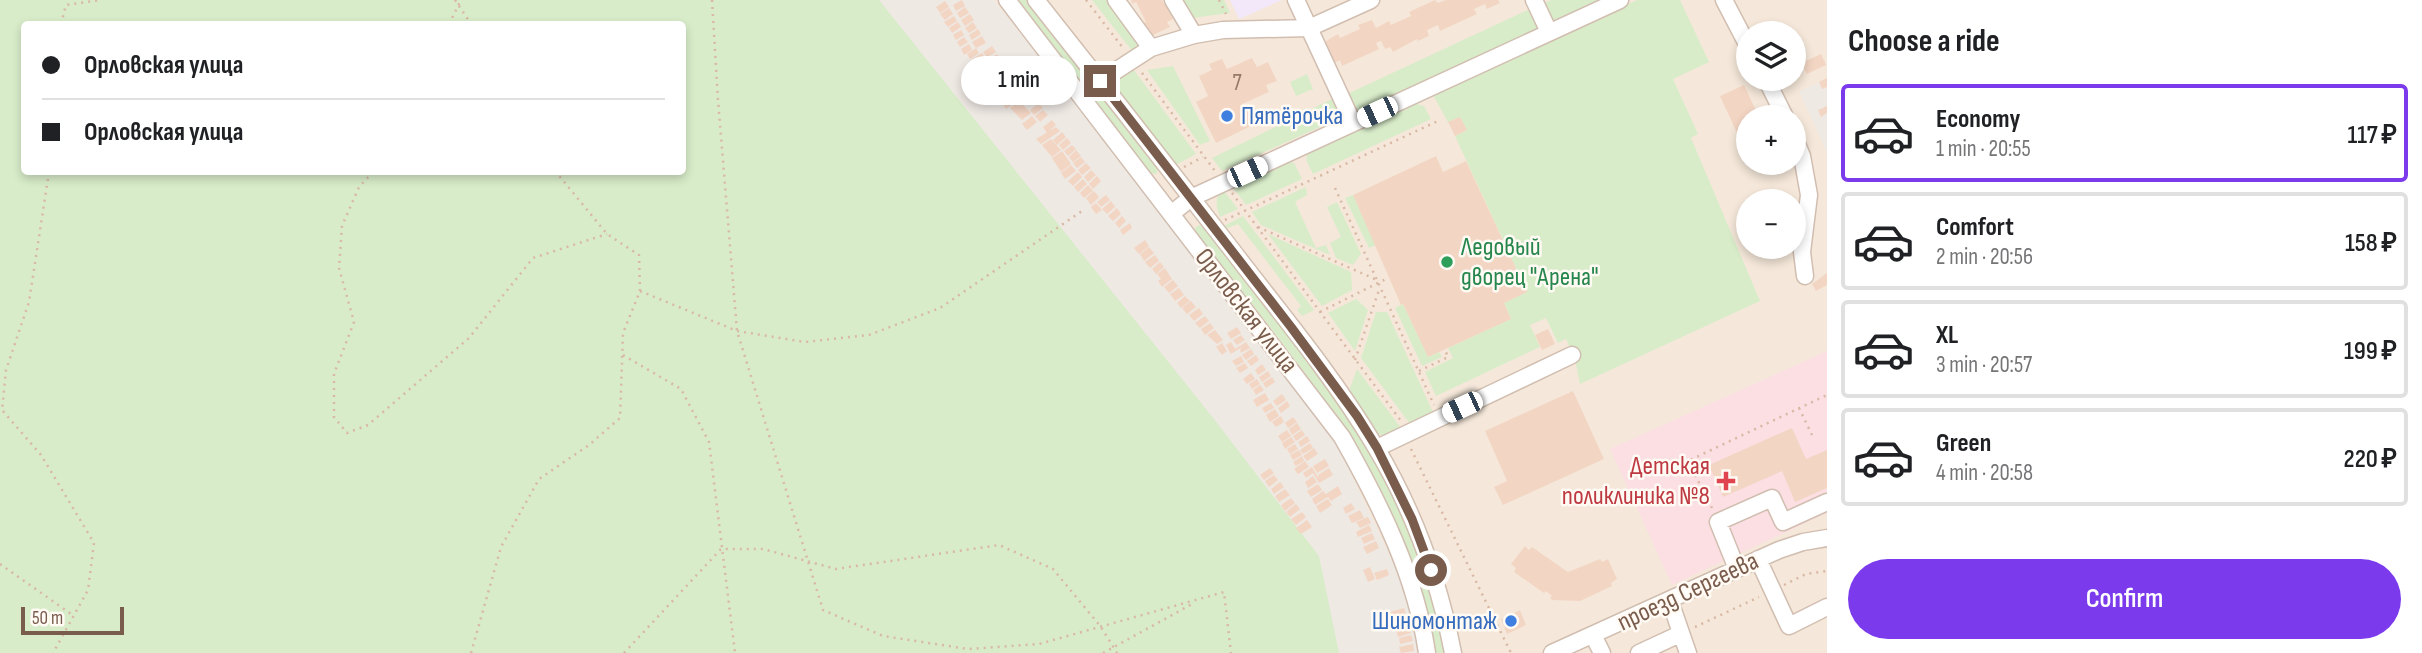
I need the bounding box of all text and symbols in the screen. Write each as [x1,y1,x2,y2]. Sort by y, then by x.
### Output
map controls [1736,21,1806,259]
button: layers [1736,21,1806,91]
text: Choose a ride [1848,22,2000,61]
text: Орловская улица [84,50,243,81]
callout: 1 min [960,56,1076,106]
route end [1084,65,1116,97]
text: 1 min [998,66,1040,94]
house number: 7 [1232,69,1242,97]
car [1354,94,1401,130]
place label: Пятёрочка [1241,101,1343,132]
icon: car [1852,102,1915,165]
text: Economy [1936,104,2020,135]
button: + [1736,105,1806,175]
marker: Пятёрочка [1219,108,1235,124]
text: Орловская улица [84,117,243,148]
text: 117 ₽ [2348,120,2397,151]
text: 1 min · 20:55 [1936,135,2031,163]
car [1224,154,1271,190]
button: − [1736,189,1806,259]
icon: car [1852,210,1915,273]
text: Comfort [1936,212,2014,243]
text: 158 ₽ [2345,228,2397,259]
place label: Ледовый дворец "Арена" [1460,232,1599,293]
street label: Орловская улица [1188,243,1304,379]
text: 2 min · 20:56 [1936,243,2033,271]
marker: Ледовый дворец "Арена" [1439,254,1455,270]
icon: car [1852,318,1915,381]
text: XL [1936,320,1958,351]
text: 199 ₽ [2344,336,2397,367]
text: 3 min · 20:57 [1936,351,2032,379]
car [1439,389,1486,425]
icon: car [1852,426,1915,489]
text: Green [1936,428,1991,459]
text: 220 ₽ [2344,444,2397,475]
place label: Детская поликлиника №8 [1562,451,1710,512]
text: 4 min · 20:58 [1936,459,2033,487]
marker: Детская поликлиника №8 [1716,471,1736,491]
street label: проезд Сергеева [1612,546,1764,638]
route start [1415,554,1447,586]
button: Confirm [1848,559,2401,639]
scale bar [21,604,124,636]
place label: Шиномонтаж [1372,606,1497,637]
text: 50 m [32,607,63,630]
marker: Шиномонтаж [1503,613,1519,629]

